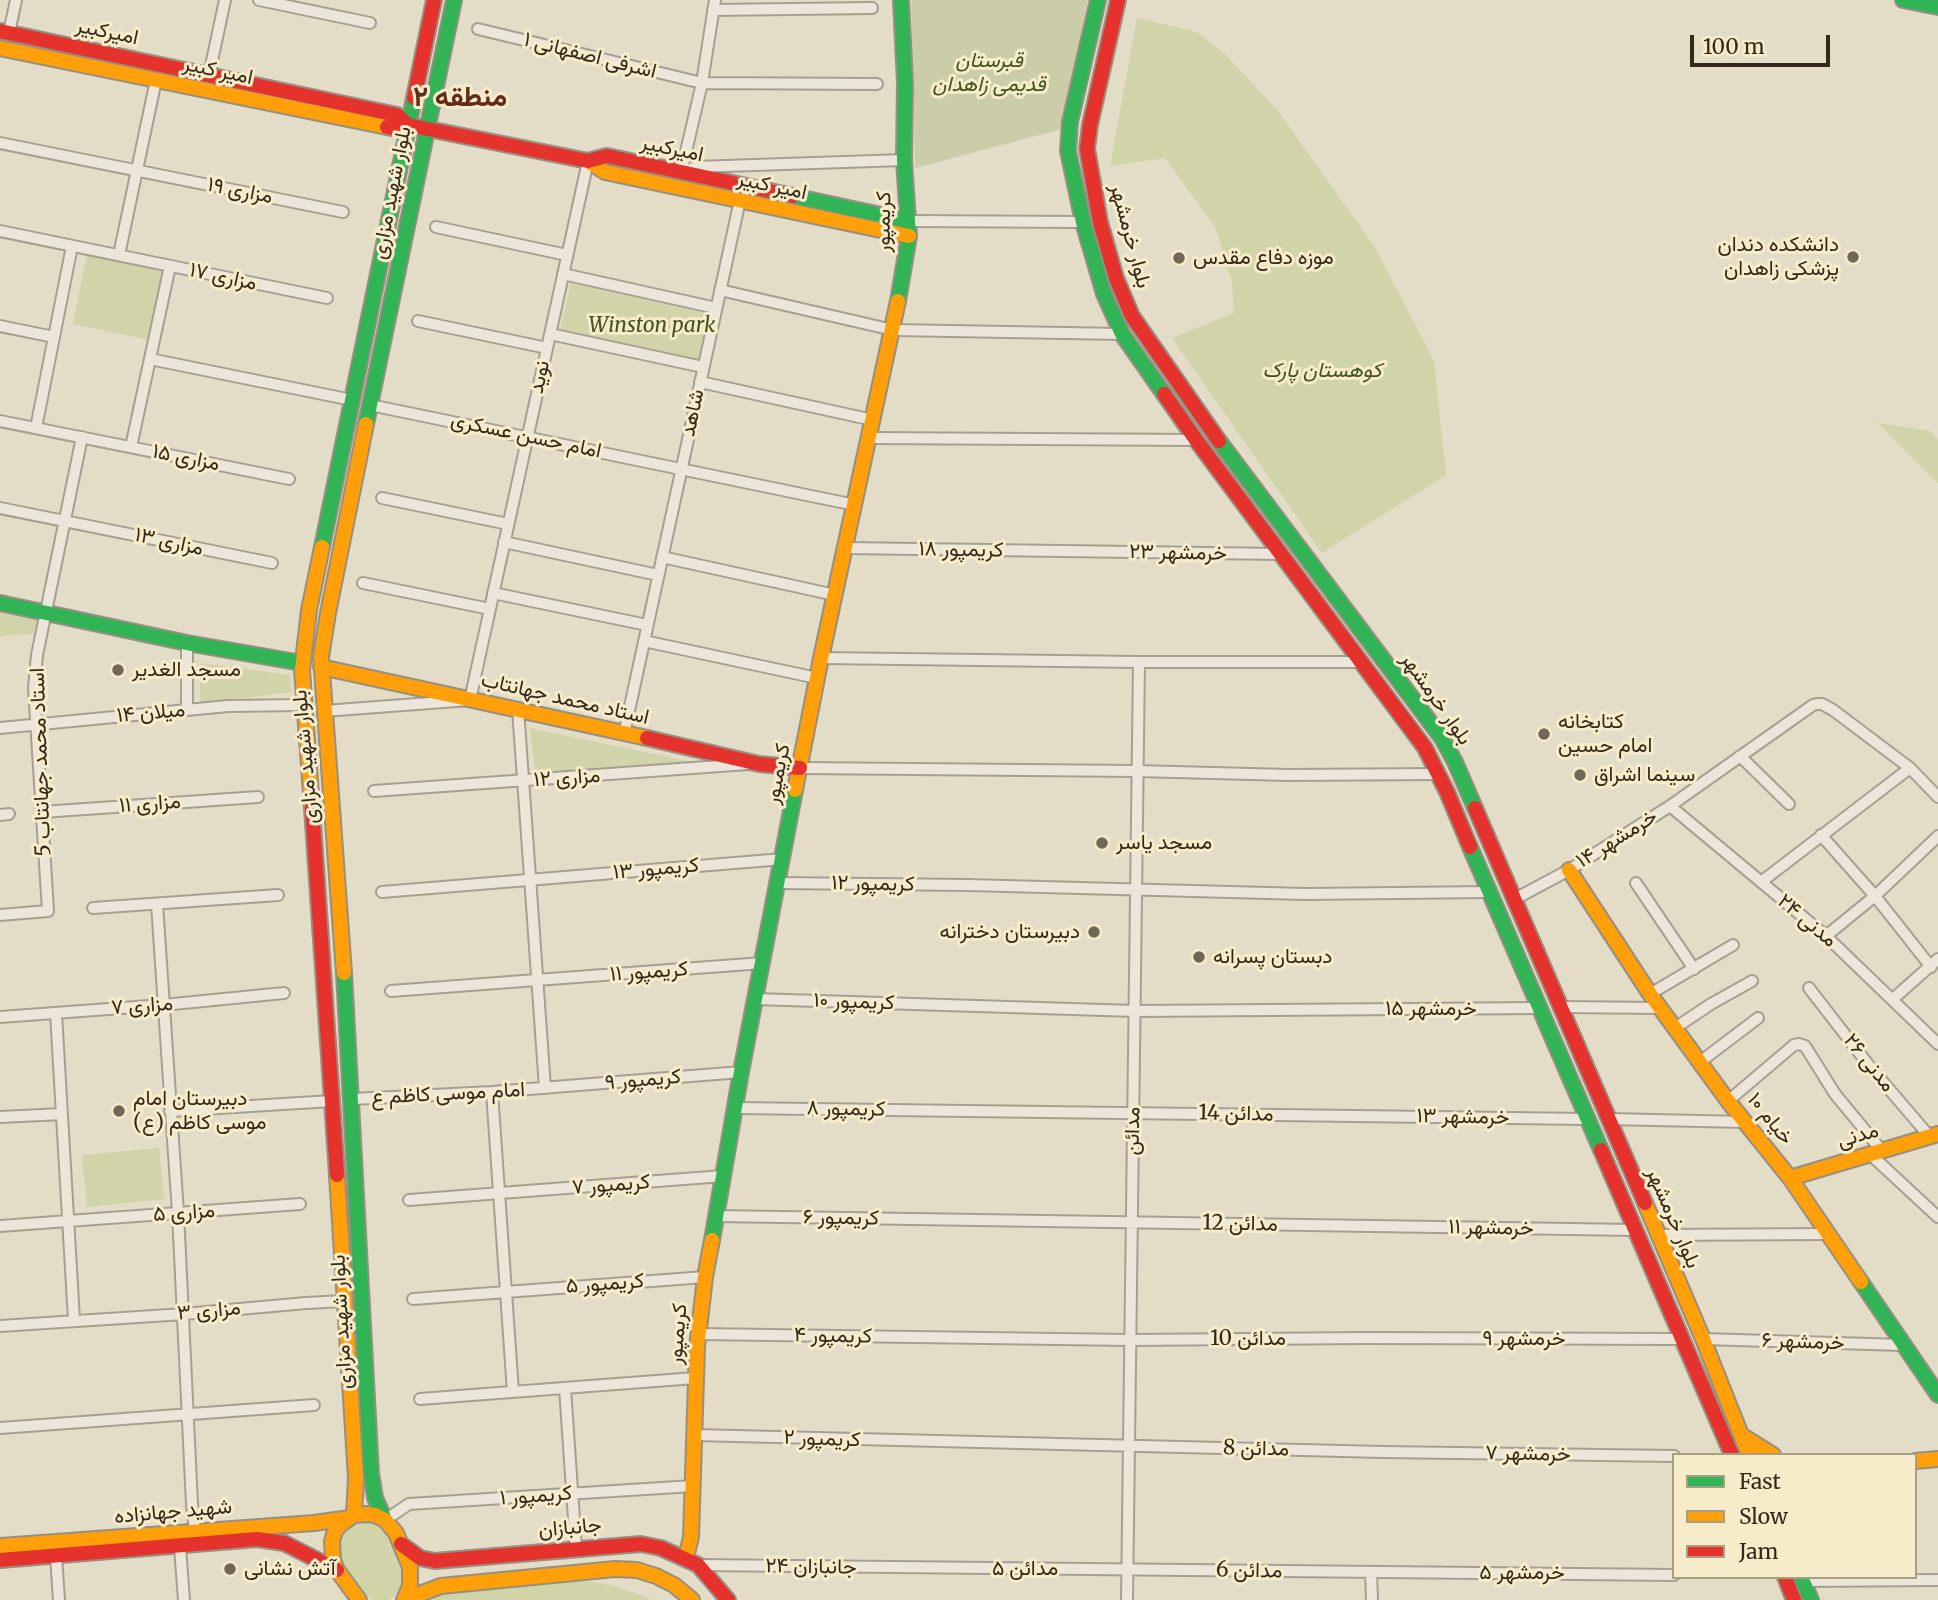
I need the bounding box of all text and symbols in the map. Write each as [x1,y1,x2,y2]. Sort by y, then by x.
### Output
street label: امیرکبیر [73,13,141,51]
scale bar [1693,21,1833,65]
street label: اشرفی اصفهانی ۱ [521,27,659,85]
text: 100 m [1703,33,1765,60]
park label: قبرستان قدیمی زاهدان [932,48,1046,98]
street label: امیر کبیر [181,51,255,91]
district label: منطقه ۲ [413,81,507,115]
street label: بلوار شهید مزاری [367,124,417,262]
street label: امیرکبیر [638,130,706,168]
street label: امیر کبیر [735,166,809,206]
street label: مزاری ۱۹ [205,172,275,210]
street label: بلوار خرمشهر [1104,181,1156,291]
street label: کریمپور [871,191,897,253]
place label: دانشکده دندان پزشکی زاهدان [1717,232,1839,282]
place label: موزه دفاع مقدس [1193,245,1334,271]
marker: دانشکده دندان پزشکی زاهدان [1845,249,1861,265]
marker: موزه دفاع مقدس [1171,250,1187,266]
street label: مزاری ۱۷ [187,258,259,296]
park label: Winston park [589,313,715,339]
street label: نوید [524,358,556,396]
park label: کوهستان پارک [1262,358,1382,384]
street label: شاهد [676,387,710,439]
street label: امام حسن عسکری [448,408,604,464]
street label: مزاری ۱۵ [150,439,222,477]
street label: مزاری ۱۳ [132,522,206,562]
street label: کریمپور ۱۸ [918,537,1004,563]
street label: خرمشهر ۲۳ [1129,540,1227,566]
street label: بلوار خرمشهر [1395,648,1477,750]
place label: مسجد الغدیر [132,657,241,683]
marker: مسجد الغدیر [110,662,126,678]
street label: استاد محمد جهانتاب 5 [25,667,57,857]
street label: استاد محمد جهانتاب [479,667,651,731]
street label: بلوار شهید مزاری [288,689,324,825]
street label: میلان ۱۴ [116,697,186,729]
place label: کتابخانه امام حسین [1558,709,1652,759]
marker: کتابخانه امام حسین [1536,726,1552,742]
street label: کریمپور [760,742,796,806]
place label: سینما اشراق [1594,762,1695,788]
street label: مزاری ۱۲ [533,763,601,793]
marker: سینما اشراق [1572,767,1588,783]
street label: مزاری ۱۱ [118,789,182,819]
street label: خرمشهر ۱۴ [1572,804,1662,874]
place label: مسجد یاسر [1116,830,1212,856]
marker: مسجد یاسر [1094,835,1110,851]
street label: کریمپور ۱۳ [612,853,700,885]
street label: کریمپور ۱۲ [831,871,915,897]
street label: مدنی ۲۴ [1772,889,1842,953]
place label: دبیرستان دخترانه [940,919,1080,945]
marker: دبیرستان دخترانه [1086,924,1102,940]
place label: دبستان پسرانه [1213,944,1332,970]
marker: دبستان پسرانه [1191,949,1207,965]
street label: کریمپور ۱۱ [609,957,689,987]
street label: کریمپور ۱۰ [813,988,895,1016]
street label: مزاری ۷ [110,991,174,1021]
street label: خرمشهر ۱۵ [1385,996,1477,1022]
street label: مدنی ۲۶ [1838,1029,1900,1097]
street label: کریمپور ۹ [604,1064,682,1096]
street label: امام موسی کاظم ع [370,1077,526,1111]
place label: دبیرستان امام موسی کاظم (ع) [133,1086,267,1136]
street label: خیام ۱۰ [1741,1088,1799,1150]
street label: کریمپور ۸ [806,1096,886,1122]
street label: مدائن 14 [1198,1101,1274,1127]
marker: دبیرستان امام موسی کاظم (ع) [111,1103,127,1119]
street label: خرمشهر ۱۳ [1416,1104,1510,1130]
street label: مدائن [1120,1106,1146,1156]
street label: مدنی [1834,1118,1882,1154]
street label: بلوار خرمشهر [1640,1164,1706,1272]
street label: کریمپور ۷ [571,1170,651,1200]
street label: مزاری ۵ [152,1198,216,1228]
street label: کریمپور ۶ [803,1205,879,1231]
street label: مدائن 12 [1202,1211,1278,1237]
street label: خرمشهر ۱۱ [1448,1215,1534,1241]
street label: بلوار شهید مزاری [326,1254,358,1390]
street label: کریمپور ۵ [565,1269,645,1299]
street label: مزاری ۳ [176,1296,242,1326]
street label: کریمپور [663,1302,693,1366]
street label: کریمپور ۴ [794,1323,872,1349]
street label: مدائن 10 [1210,1326,1286,1352]
street label: خرمشهر ۹ [1482,1326,1566,1352]
street label: خرمشهر ۶ [1761,1328,1845,1356]
street label: کریمپور ۲ [783,1425,861,1453]
street label: مدائن 8 [1223,1436,1289,1462]
street label: خرمشهر ۷ [1485,1441,1571,1467]
legend [1672,1453,1917,1579]
text: Fast [1739,1468,1781,1495]
street label: کریمپور ۱ [499,1481,573,1511]
street label: شهید جهانزاده [113,1494,233,1530]
text: Slow [1739,1503,1788,1530]
street label: جانبازان [537,1513,603,1543]
text: Jam [1739,1538,1778,1565]
street label: جانبازان ۲۴ [765,1554,857,1580]
place label: آتش نشانی [244,1556,336,1582]
street label: مدائن ۵ [992,1556,1058,1582]
street label: مدائن 6 [1216,1558,1282,1584]
street label: خرمشهر ۵ [1479,1560,1565,1586]
marker: آتش نشانی [222,1561,238,1577]

